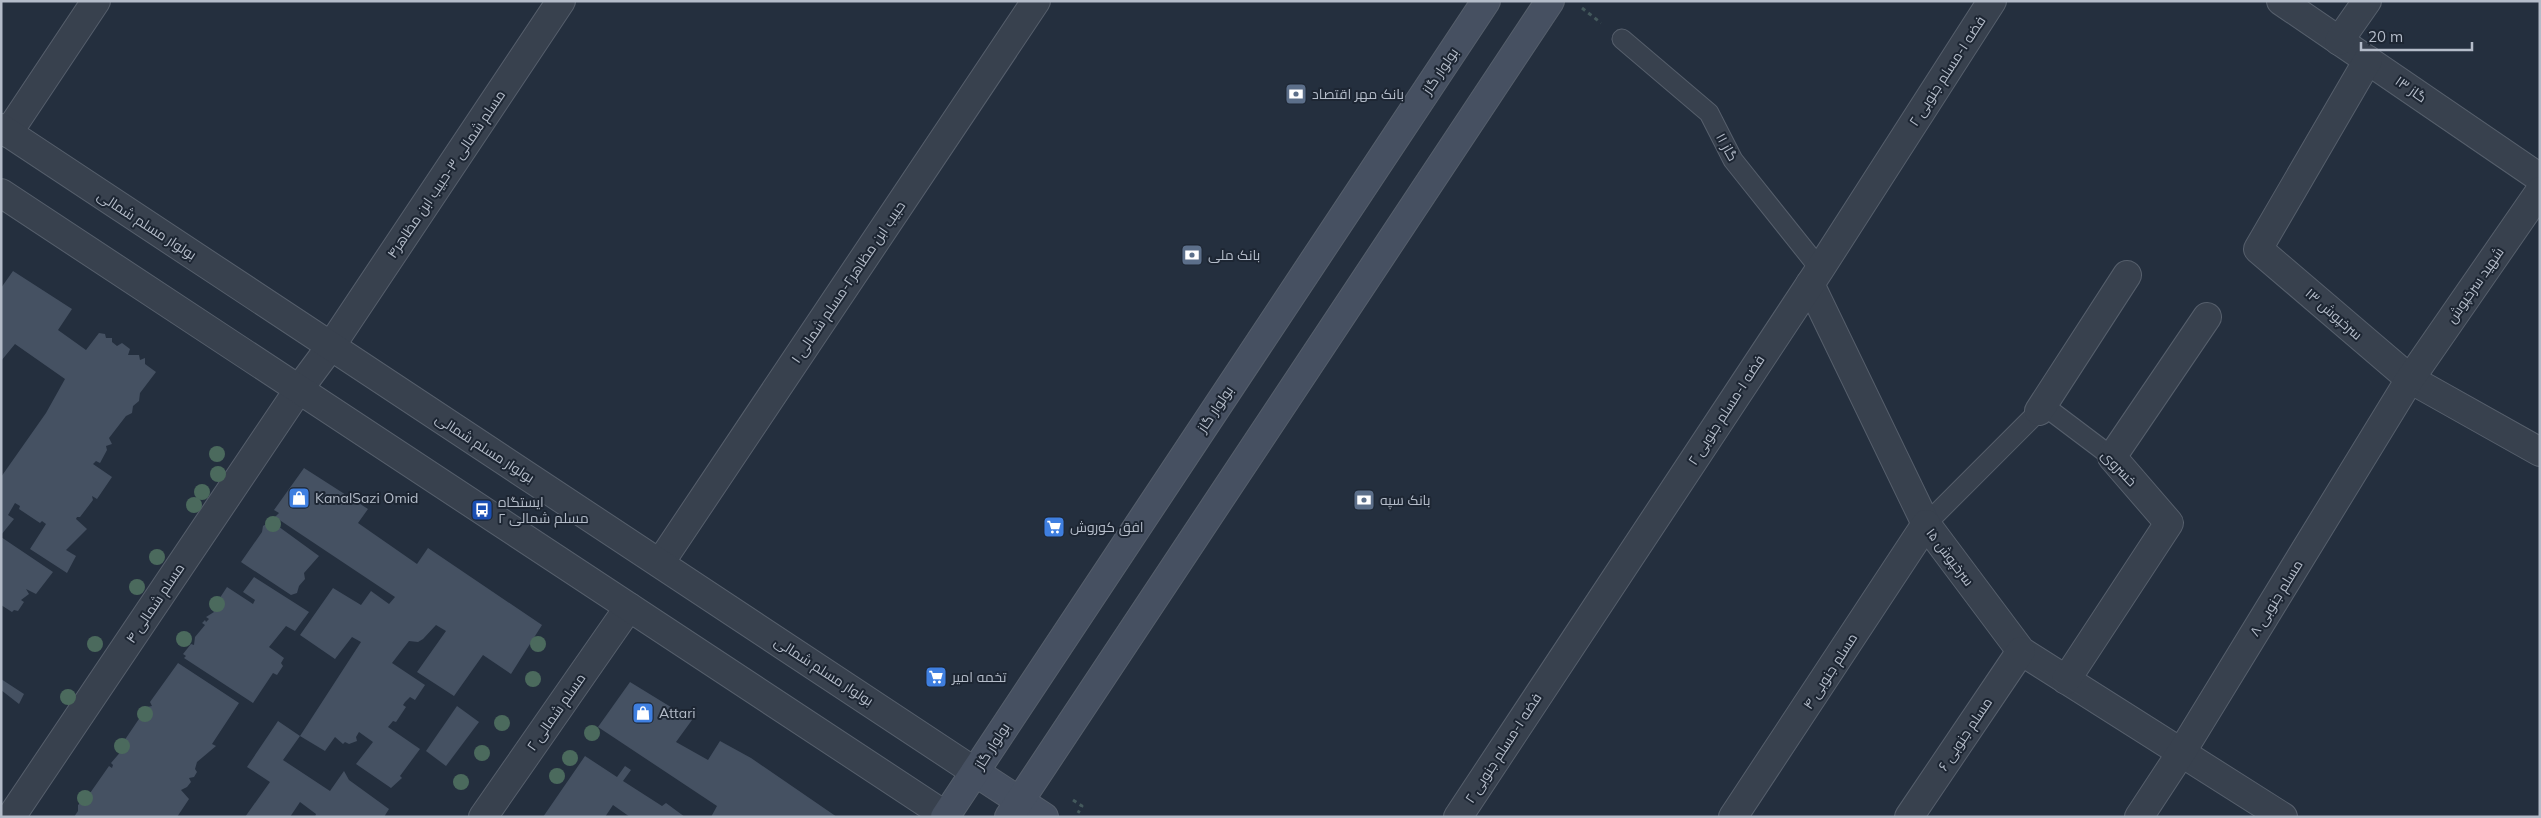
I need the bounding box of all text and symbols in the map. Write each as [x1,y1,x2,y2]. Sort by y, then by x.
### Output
street label: فضه ۱-مسلم جنوبی ۲ [1905,12,1990,130]
scale bar [2361,20,2472,52]
text: 20 m [2368,27,2403,46]
street label: بولوار گاز [1417,44,1462,98]
street label: گاز ۱۳ [2392,72,2430,106]
bank icon: بانک مهر اقتصاد [1284,82,1308,106]
place label: بانک مهر اقتصاد [1312,85,1404,103]
street label: مسلم شمالی ۳-حبیب ابن مظاهر۴ [383,86,510,262]
street label: گاز ۱۱ [1712,130,1742,164]
street label: بولوار مسلم شمالی [94,186,200,265]
street label: حبیب ابن مظاهر۲-مسلم شمالی ۱ [787,197,910,367]
bank icon: بانک ملی [1180,243,1204,267]
street label: شهید سرخپوش [2442,244,2509,327]
place label: بانک ملی [1208,246,1260,264]
street label: سرخپوش ۱۳ [2301,284,2366,344]
street label: فضه ۱-مسلم جنوبی ۲ [1684,351,1769,469]
street label: بولوار گاز [1192,382,1237,436]
street label: بولوار مسلم شمالی [432,409,538,488]
street label: خسروی [2097,446,2141,490]
shop icon: KanalSazi Omid [287,486,311,510]
bank icon: بانک سپه [1352,488,1376,512]
place label: KanalSazi Omid [315,489,418,507]
place label: بانک سپه [1380,491,1430,510]
place label: ایستگاه مسلم شمالی ۲ [498,493,589,528]
bus stop icon: ایستگاه مسلم شمالی ۲ [470,498,494,522]
supermarket icon: افق کوروش [1042,515,1066,539]
place label: افق کوروش [1070,518,1144,536]
street label: سرخپوش ۱۵ [1922,524,1978,590]
street label: مسلم جنوبی ۸ [2245,556,2307,640]
street label: مسلم شمالی ۴ [122,560,189,647]
street label: مسلم جنوبی ۴ [1799,630,1862,713]
street label: بولوار مسلم شمالی [771,632,877,711]
supermarket icon: تخمه امیر [924,665,948,689]
place label: تخمه امیر [951,668,1007,686]
street label: مسلم شمالی ۲ [523,670,590,755]
street label: فضه ۱-مسلم جنوبی ۲ [1461,689,1546,807]
street label: مسلم جنوبی ۶ [1934,694,1997,775]
shop icon: Attari [631,701,655,725]
place label: Attari [659,704,696,722]
street label: بولوار گاز [970,719,1014,774]

